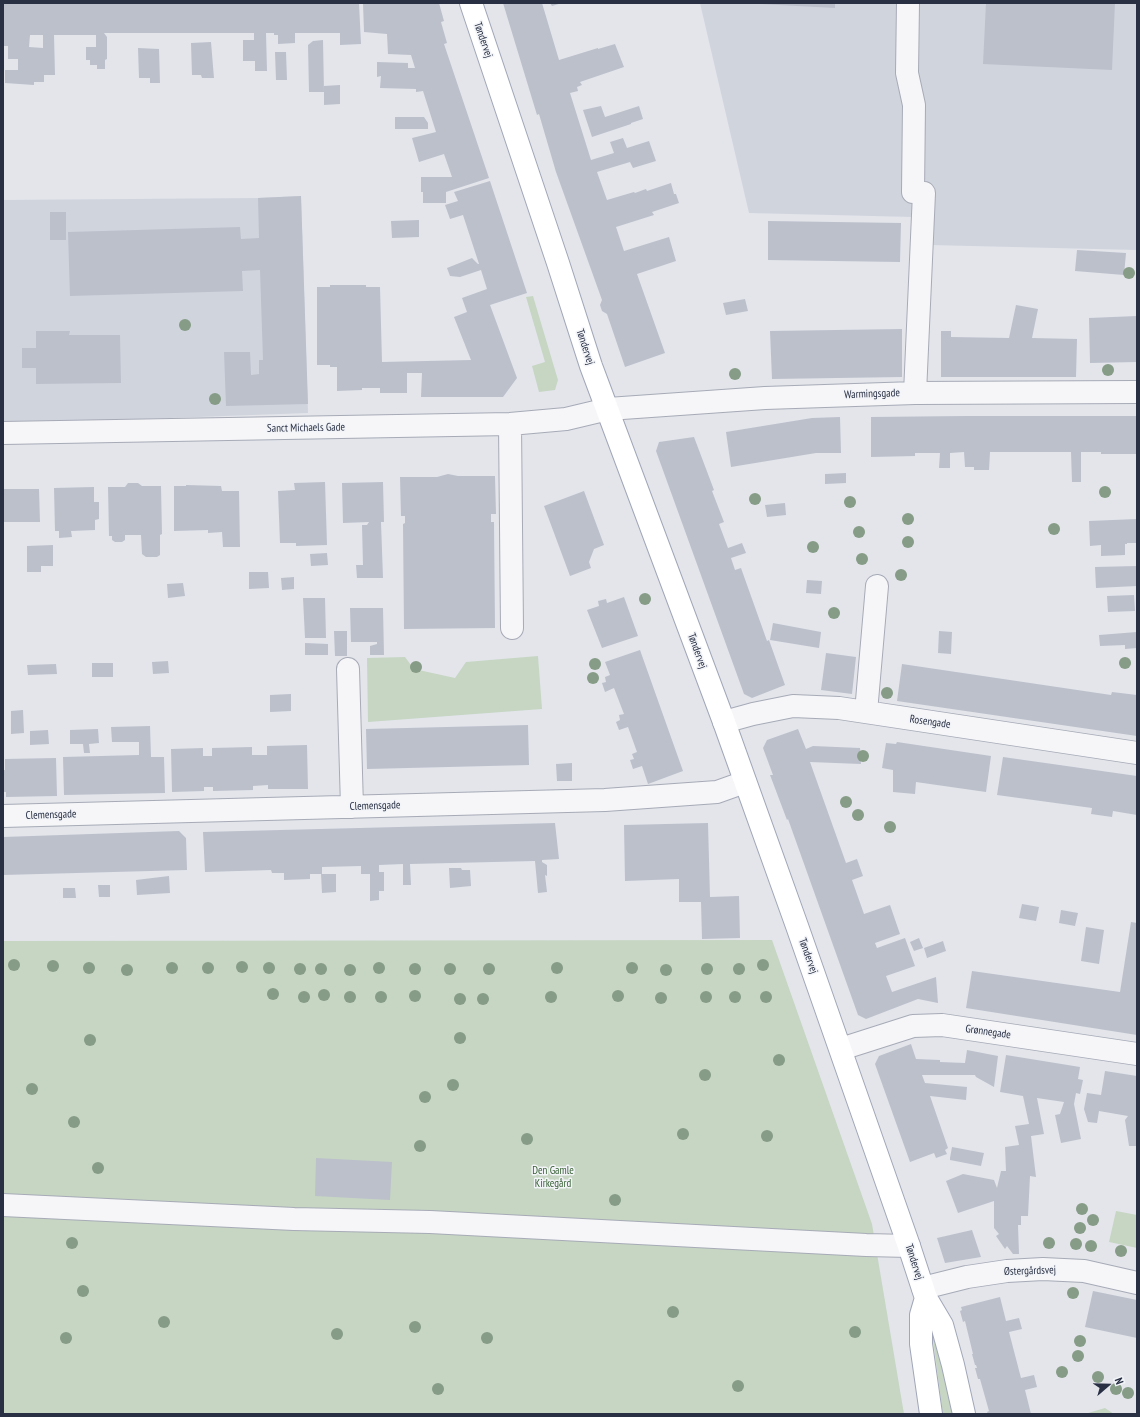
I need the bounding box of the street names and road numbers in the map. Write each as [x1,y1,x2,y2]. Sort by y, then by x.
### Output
street label: Tøndervej [471,20,495,60]
street label: Tøndervej [573,327,597,367]
street label: Warmingsgade [844,386,900,402]
street label: Sanct Michaels Gade [267,421,345,435]
street label: Tøndervej [684,631,710,671]
street label: Rosengade [909,713,951,731]
street label: Clemensgade [349,799,401,813]
street label: Clemensgade [25,808,77,822]
street label: Tøndervej [795,936,821,976]
street label: Grønnegade [964,1022,1012,1042]
street label: Tøndervej [902,1242,926,1282]
street label: Østergårdsvej [1004,1263,1056,1279]

